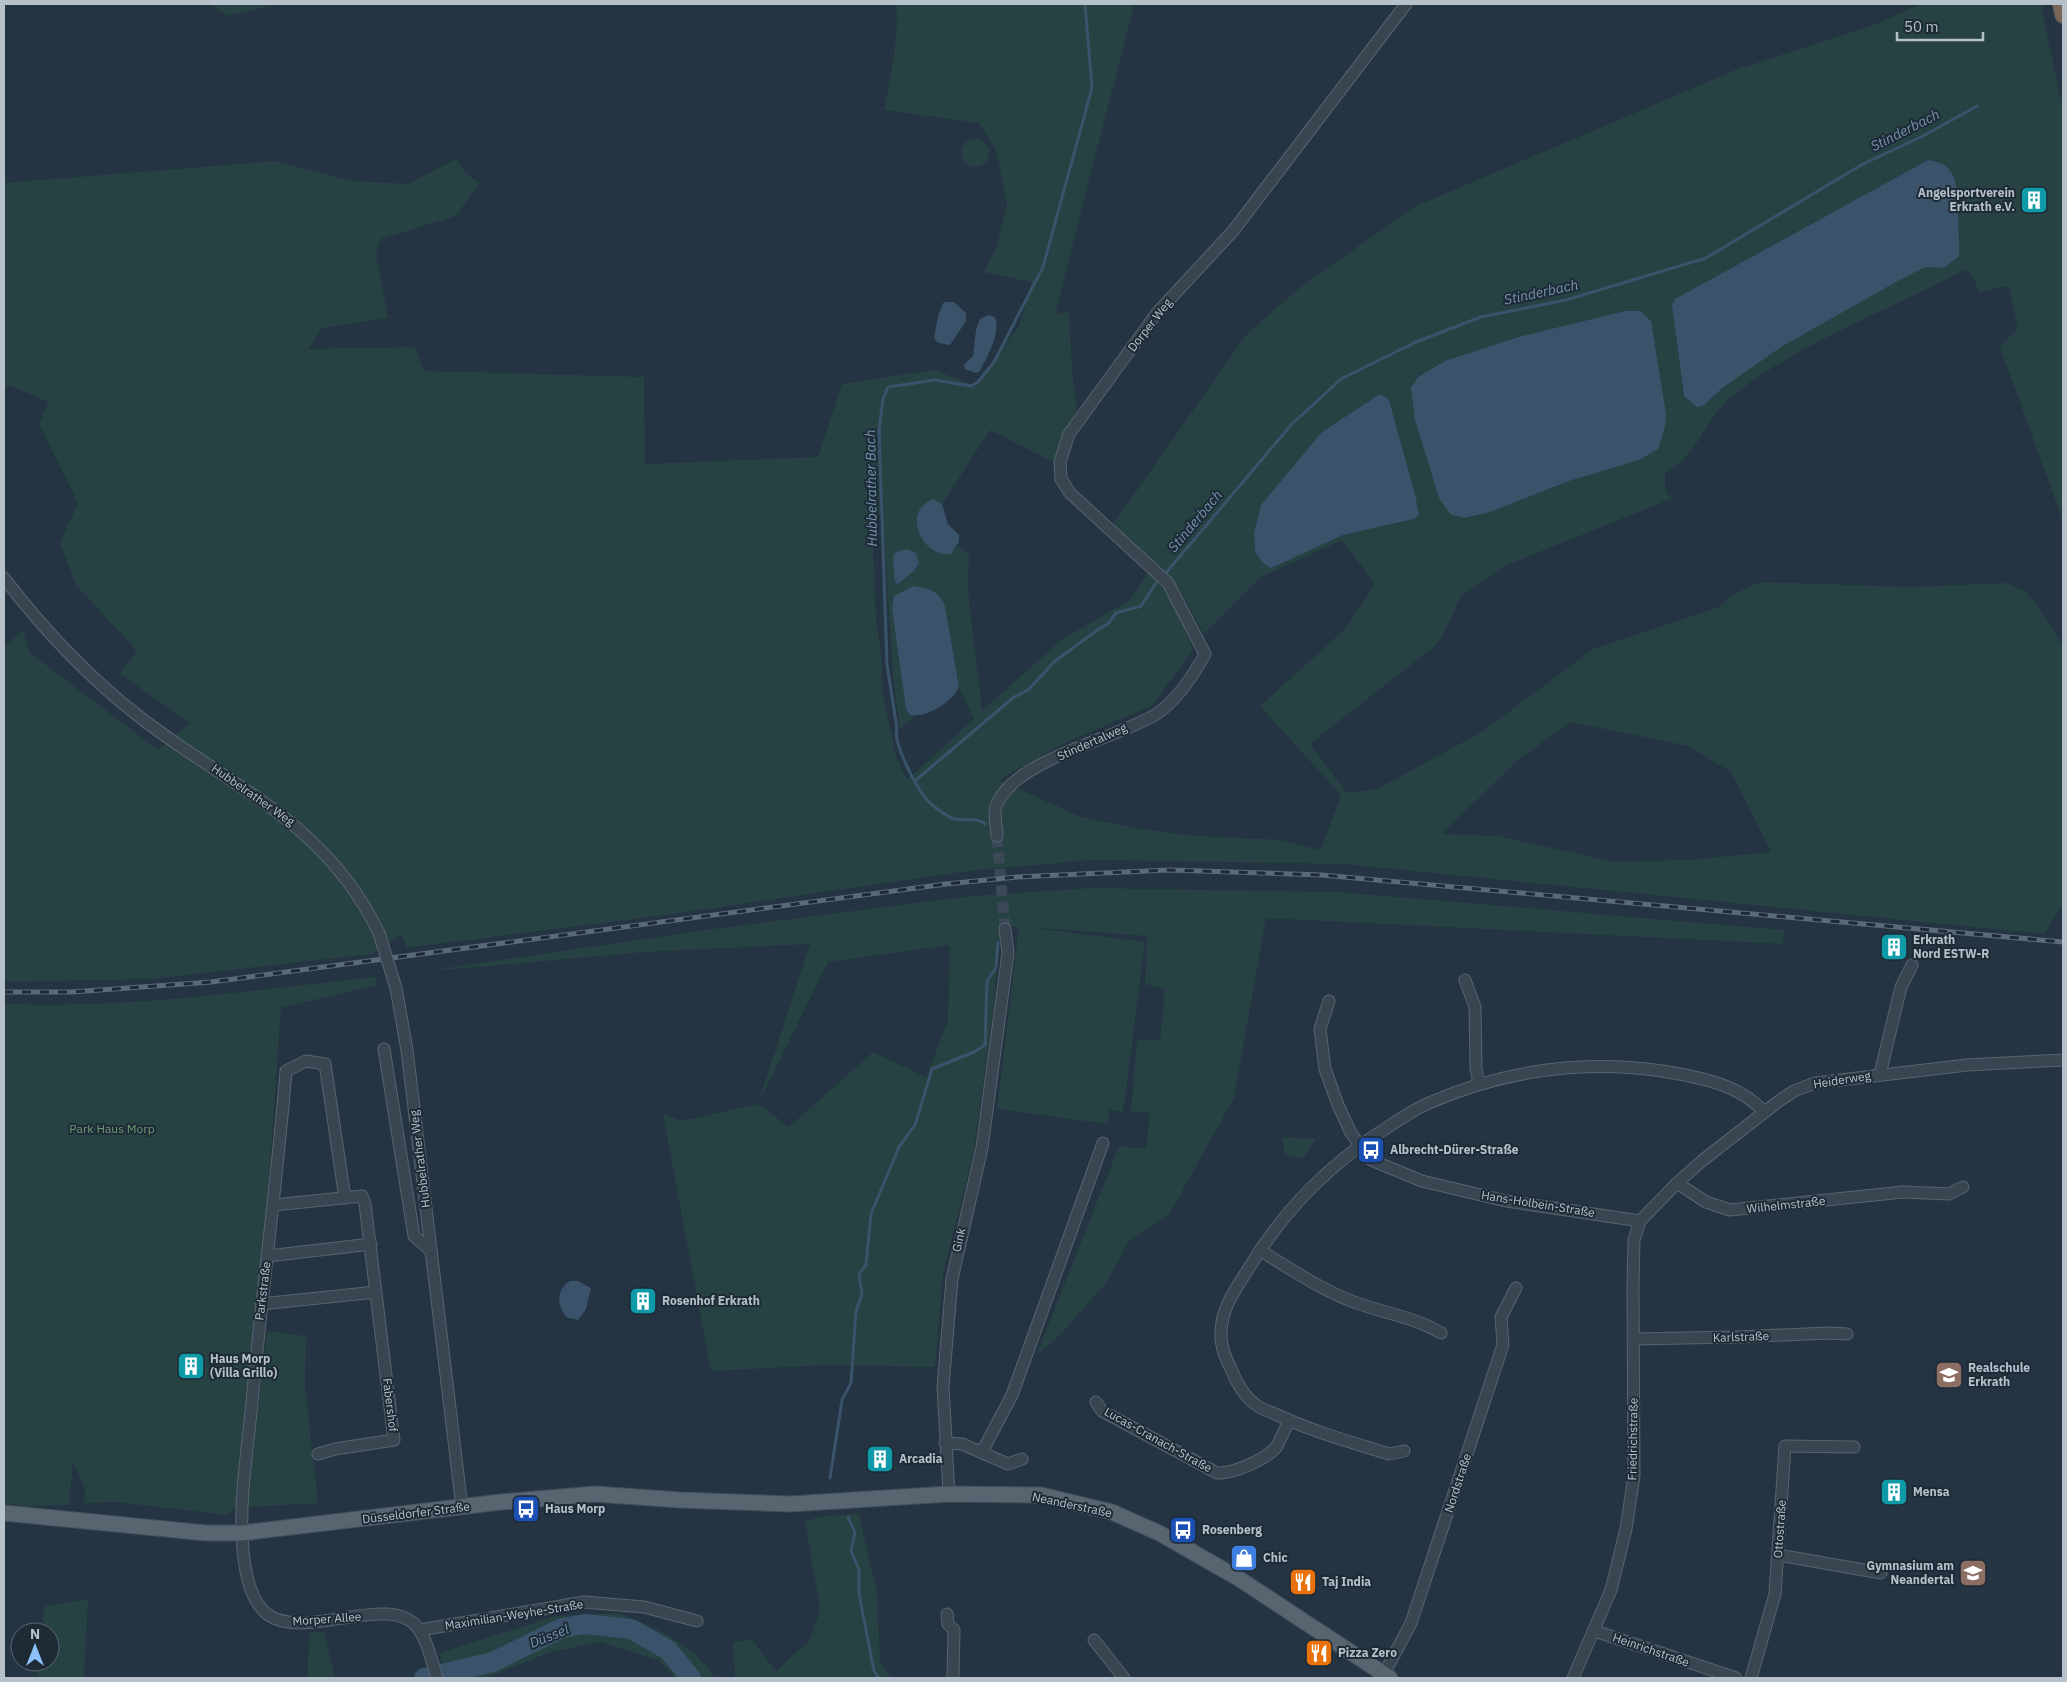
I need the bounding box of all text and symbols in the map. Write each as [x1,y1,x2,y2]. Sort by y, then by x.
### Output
scale bar [1897,10,1983,42]
text: 50 m [1904,17,1939,36]
water label: Stinderbach [1867,105,1943,155]
place label: Angelsportverein Erkrath e.V. [1918,185,2015,214]
building icon: Angelsportverein Erkrath e.V. [2019,185,2049,215]
water label: Stinderbach [1502,275,1580,309]
street label: Dorper Weg [1124,295,1175,354]
water label: Hubbelrather Bach [861,429,881,547]
water label: Stinderbach [1164,486,1226,556]
street label: Stindertalweg [1055,719,1130,764]
street label: Hubbelrather Weg [209,760,298,829]
building icon: Erkrath Nord ESTW-R [1879,932,1909,962]
place label: Erkrath Nord ESTW-R [1913,932,1989,961]
street label: Heiderweg [1812,1067,1872,1091]
street label: Hubbelrather Weg [406,1109,433,1209]
park label: Park Haus Morp [69,1121,155,1136]
bus stop icon: Albrecht-Dürer-Straße [1356,1135,1386,1165]
place label: Albrecht-Dürer-Straße [1390,1142,1519,1157]
street label: Hans-Holbein-Straße [1480,1187,1596,1220]
street label: Wilhelmstraße [1746,1193,1826,1216]
street label: Gink [948,1226,969,1254]
street label: Parkstraße [251,1260,274,1321]
building icon: Rosenhof Erkrath [628,1286,658,1316]
place label: Rosenhof Erkrath [662,1293,760,1308]
street label: Karlstraße [1712,1328,1770,1345]
building icon: Haus Morp (Villa Grillo) [176,1351,206,1381]
place label: Haus Morp (Villa Grillo) [210,1351,277,1380]
school or university icon: Realschule Erkrath [1934,1360,1964,1390]
place label: Realschule Erkrath [1968,1360,2030,1389]
street label: Fabershof [380,1377,401,1433]
street label: Friedrichstraße [1624,1397,1641,1480]
street label: Lucas-Cranach-Straße [1102,1404,1215,1476]
building icon: Arcadia [865,1444,895,1474]
place label: Arcadia [899,1451,943,1466]
street label: Nordstraße [1441,1451,1474,1514]
building icon: Mensa [1879,1477,1909,1507]
place label: Mensa [1913,1484,1950,1499]
street label: Neanderstraße [1031,1489,1114,1520]
bus stop icon: Haus Morp [511,1494,541,1524]
street label: Düsseldorfer Straße [361,1498,471,1527]
street label: Ottostraße [1770,1499,1789,1559]
place label: Haus Morp [545,1501,605,1516]
bus stop icon: Rosenberg [1168,1515,1198,1545]
place label: Rosenberg [1202,1522,1262,1537]
shop icon: Chic [1229,1543,1259,1573]
place label: Chic [1263,1550,1288,1565]
place label: Gymnasium am Neandertal [1867,1558,1954,1587]
school or university icon: Gymnasium am Neandertal [1958,1558,1988,1588]
restaurant icon: Taj India [1288,1567,1318,1597]
place label: Taj India [1322,1574,1371,1589]
street label: Maximilian-Weyhe-Straße [444,1596,585,1633]
street label: Morper Allee [292,1609,362,1628]
water label: Düssel [527,1620,572,1652]
north arrow [10,1622,60,1672]
text: N [30,1625,40,1643]
street label: Heinrichstraße [1611,1629,1692,1670]
restaurant icon: Pizza Zero [1304,1638,1334,1668]
place label: Pizza Zero [1338,1645,1397,1660]

